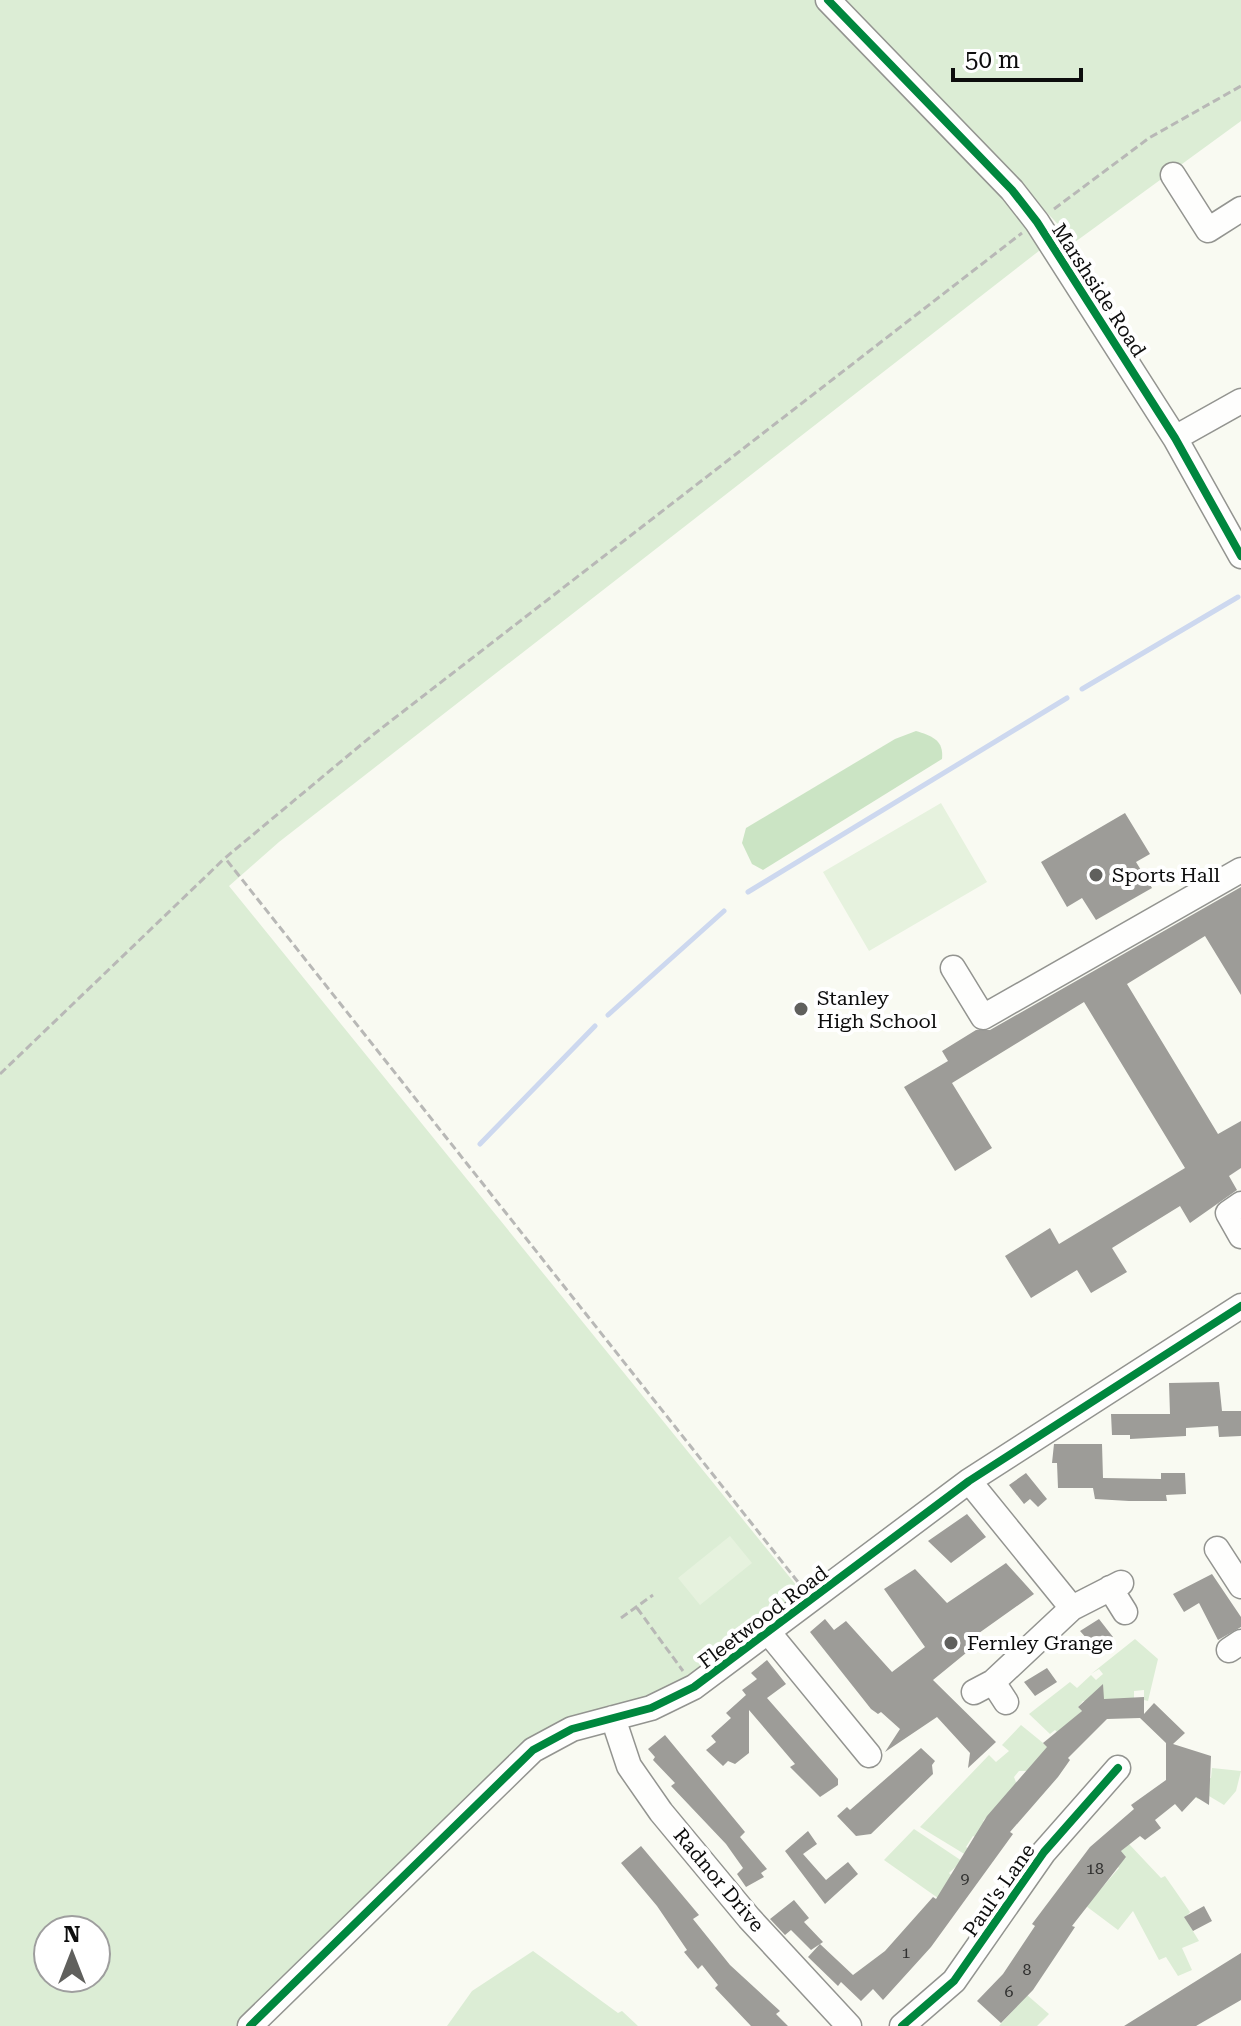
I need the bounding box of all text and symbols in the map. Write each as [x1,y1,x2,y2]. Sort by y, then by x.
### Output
scale bar [953,32,1081,82]
text: 50 m [965,46,1020,74]
street label: Marshside Road [1047,219,1151,361]
place label: Sports Hall [1112,863,1220,887]
marker: Sports Hall [1087,866,1105,884]
place label: Stanley High School [817,986,937,1033]
marker: Stanley High School [792,1000,810,1018]
street label: Fleetwood Road [694,1560,833,1673]
place label: Fernley Grange [967,1631,1113,1655]
marker: Fernley Grange [942,1634,960,1652]
street label: Radnor Drive [669,1823,769,1937]
street label: Paul's Lane [958,1839,1040,1941]
house number: 18 [1086,1859,1104,1878]
house number: 9 [961,1869,970,1888]
north arrow [32,1914,112,1994]
text: N [64,1922,81,1947]
house number: 1 [902,1943,911,1962]
house number: 8 [1023,1960,1032,1979]
house number: 6 [1005,1982,1014,2001]

